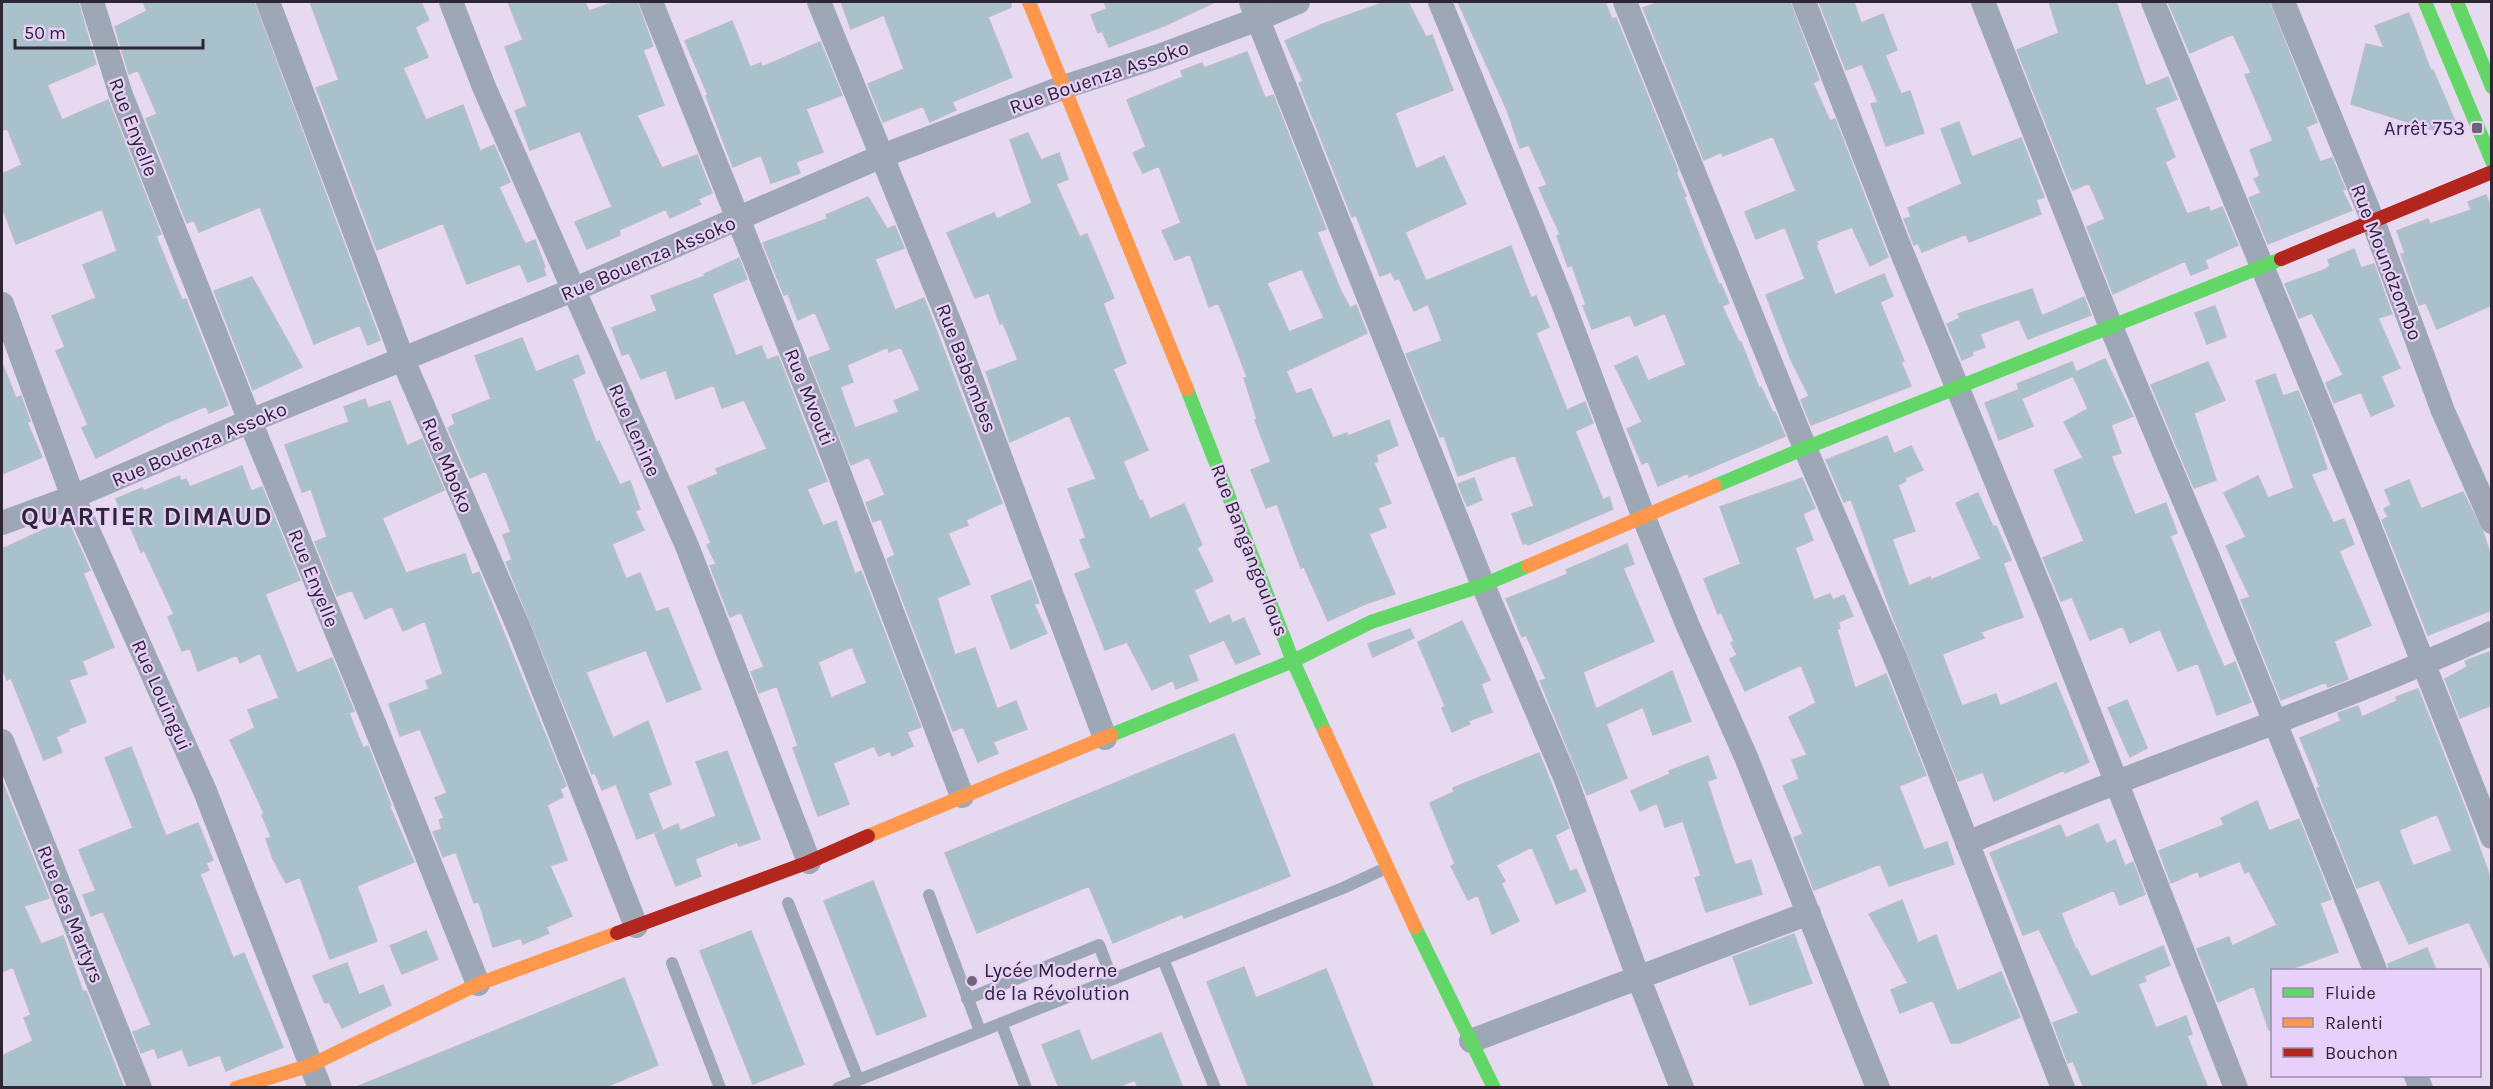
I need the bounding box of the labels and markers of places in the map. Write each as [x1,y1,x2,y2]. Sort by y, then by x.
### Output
place label: Arrêt 753 [2384,117,2465,140]
marker: Arrêt 753 [2470,121,2484,135]
place label: Lycée Moderne de la Révolution [984,959,1130,1005]
marker: Lycée Moderne de la Révolution [965,974,979,988]

